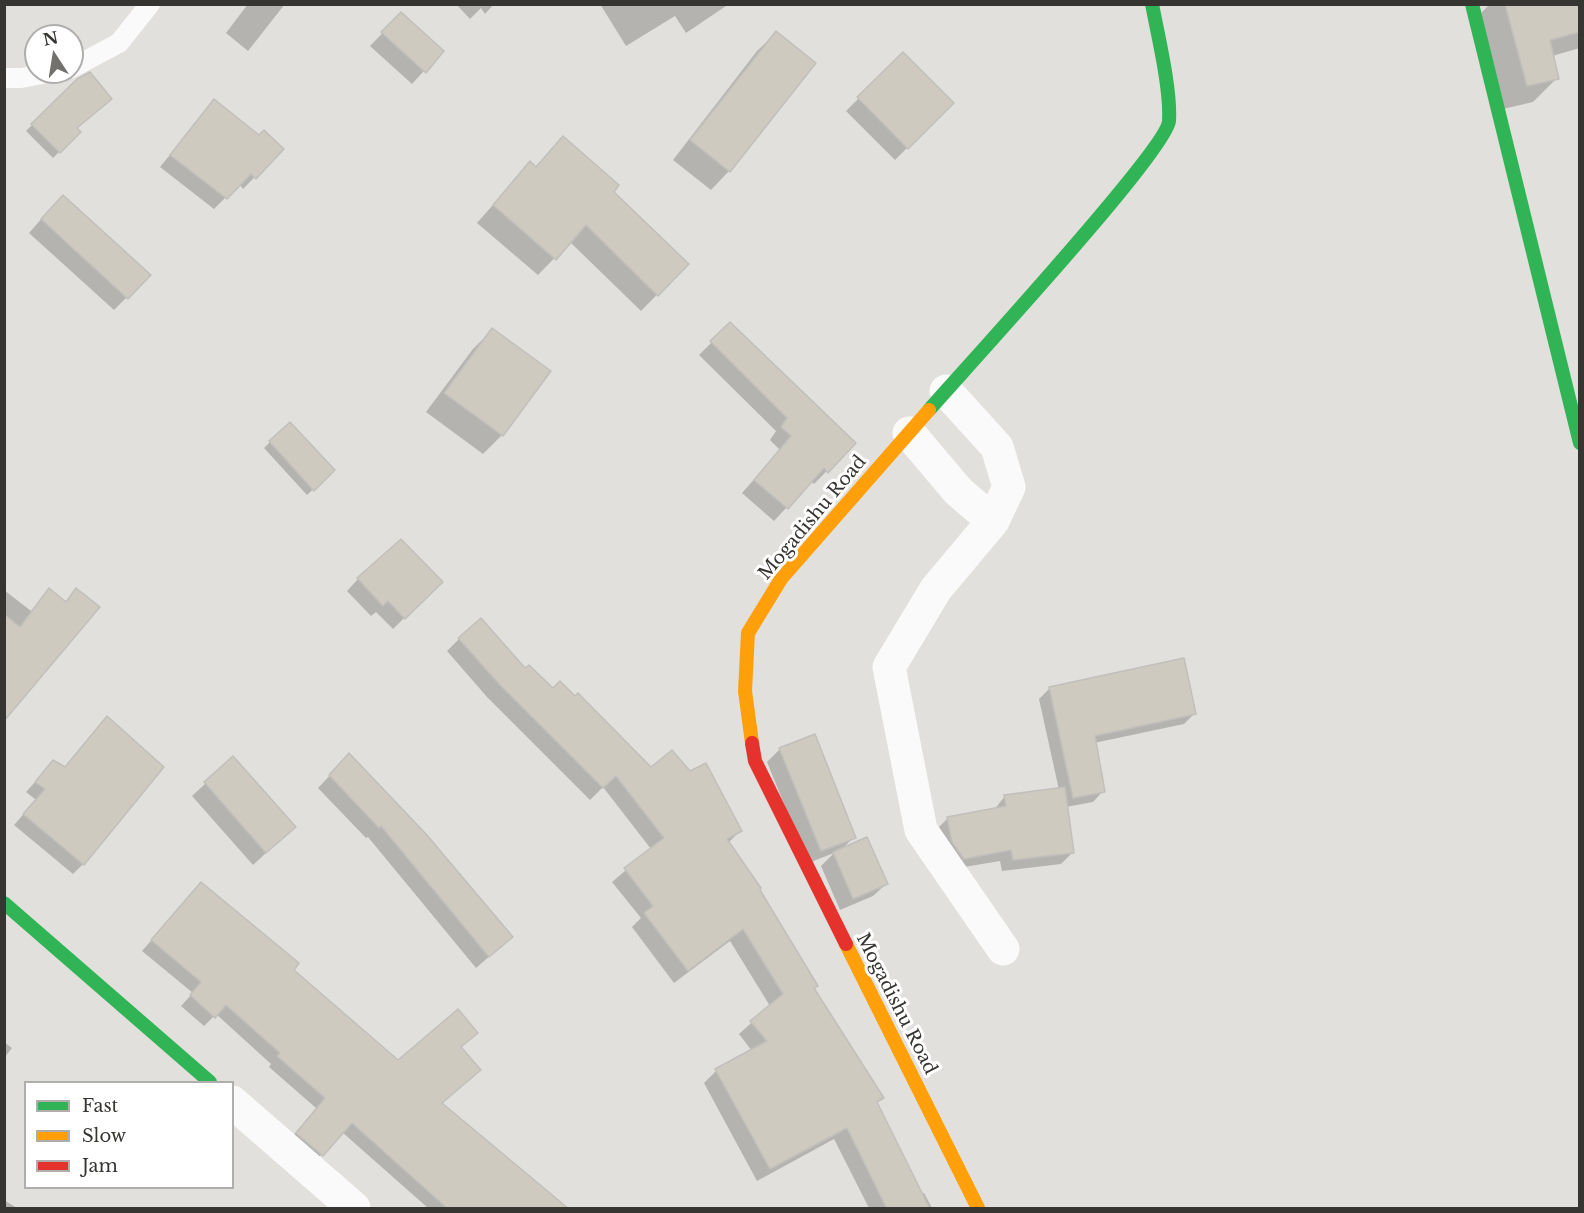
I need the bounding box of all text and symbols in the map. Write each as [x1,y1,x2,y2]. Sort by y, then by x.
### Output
north arrow [24,24,84,84]
text: N [41,27,60,50]
street label: Mogadishu Road [755,451,871,585]
street label: Mogadishu Road [851,930,941,1078]
legend [24,1081,234,1189]
text: Fast [82,1095,118,1117]
text: Slow [82,1125,126,1147]
text: Jam [82,1155,118,1177]

